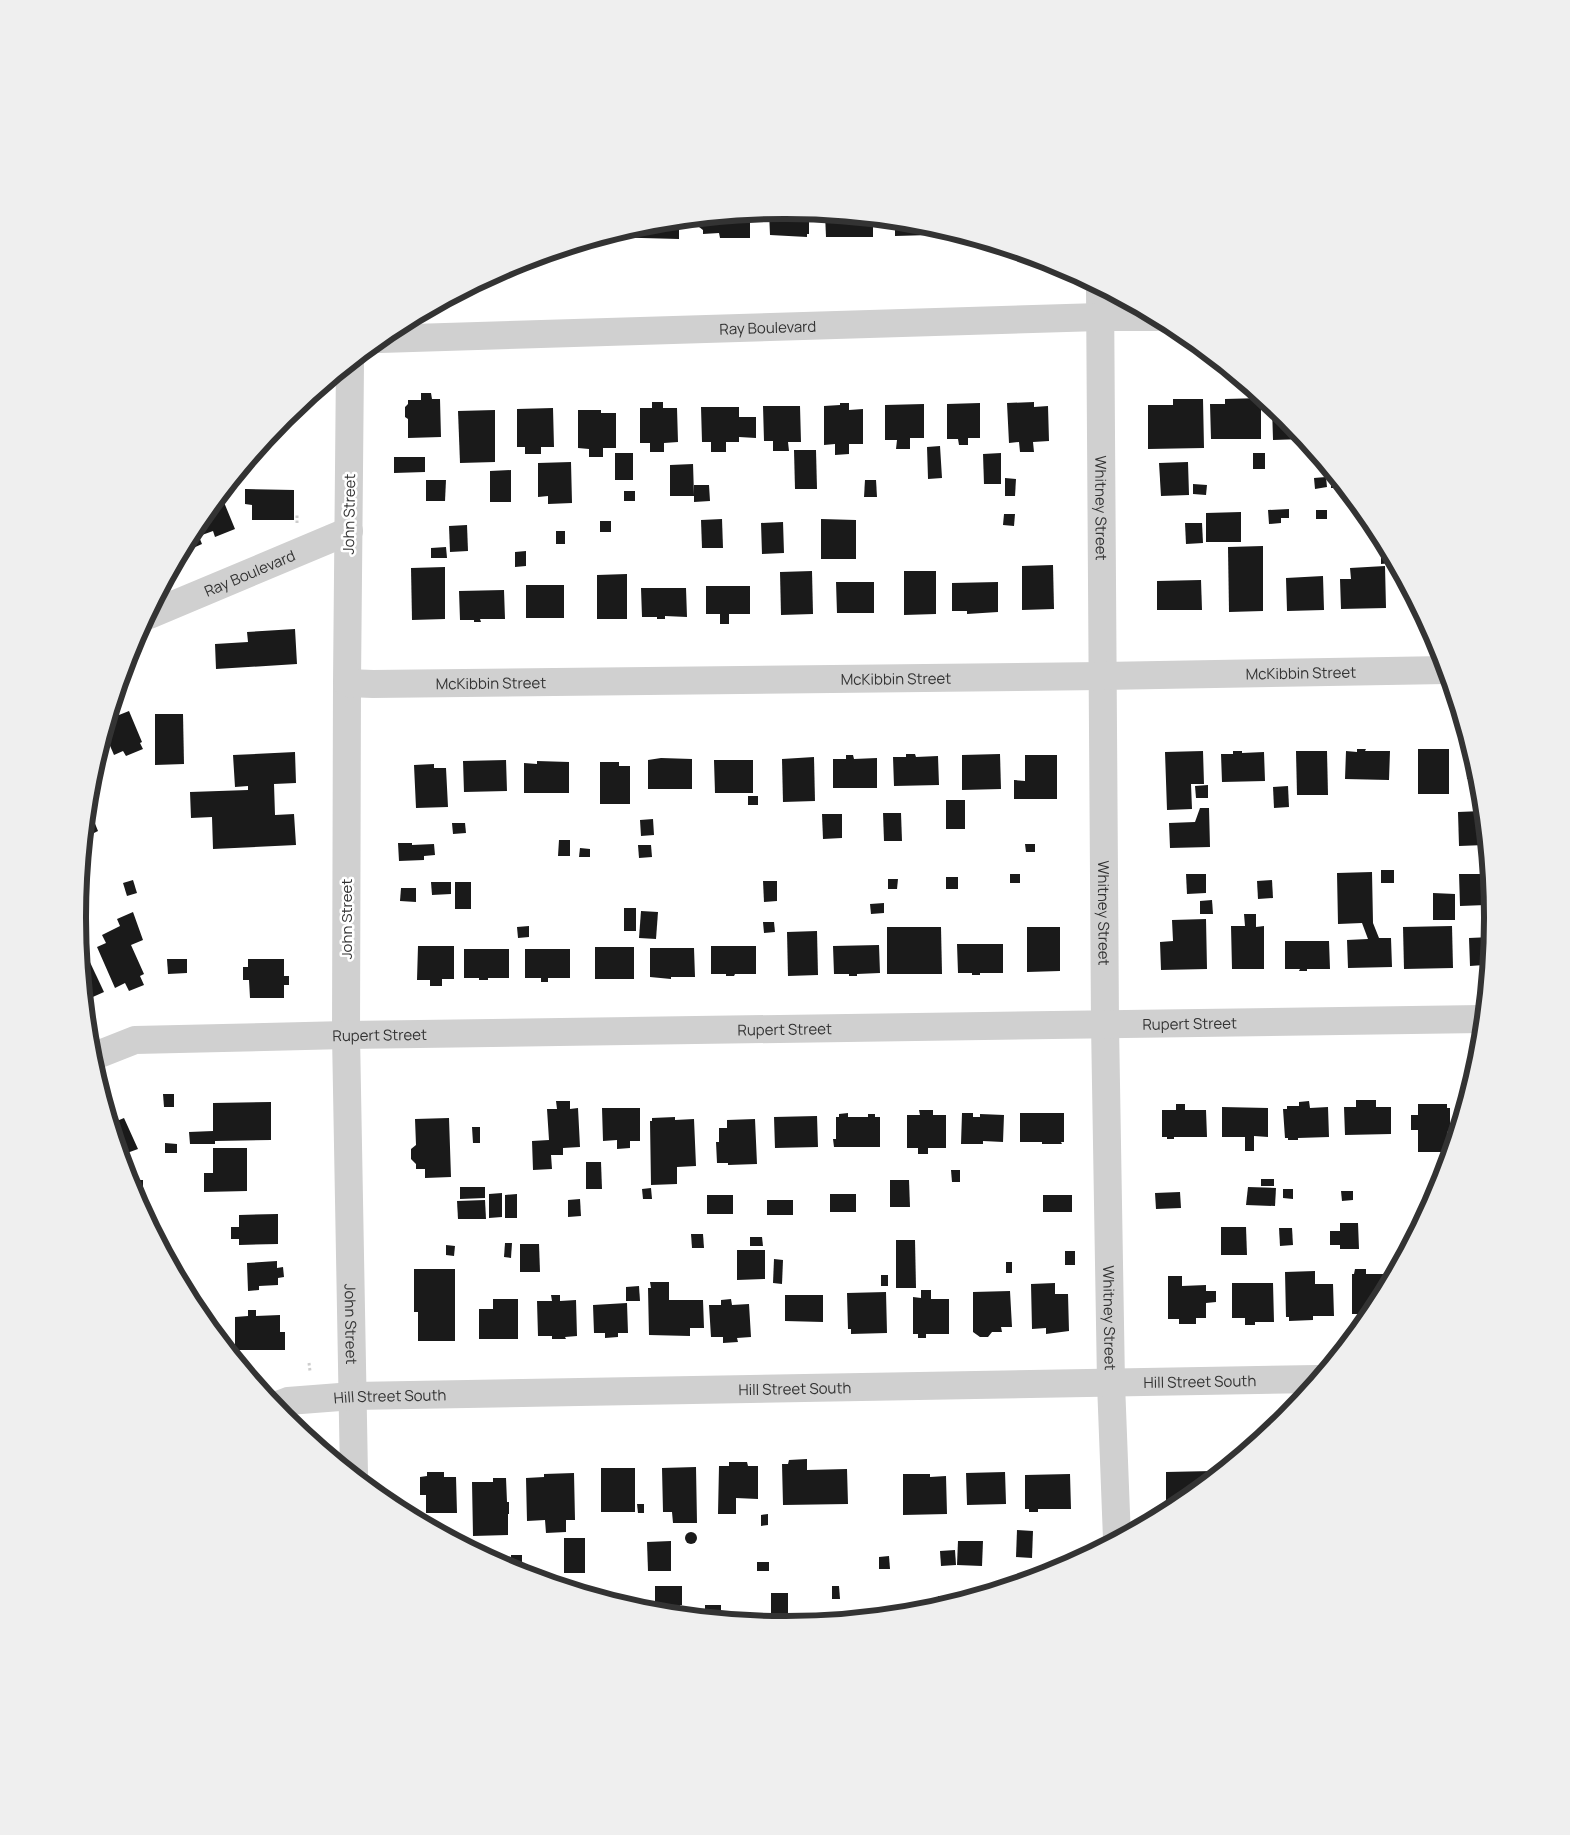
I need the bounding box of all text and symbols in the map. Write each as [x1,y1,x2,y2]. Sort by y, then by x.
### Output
street label: Ray Boulevard [719,315,817,339]
street label: Whitney Street [1091,455,1112,561]
street label: John Street [338,473,360,555]
street label: Ray Boulevard [201,544,298,601]
street label: McKibbin Street [1245,661,1356,684]
street label: McKibbin Street [841,667,951,689]
street label: McKibbin Street [436,672,546,694]
street label: Whitney Street [1093,860,1115,966]
street label: John Street [336,879,357,959]
street label: Rupert Street [1142,1012,1237,1034]
street label: Rupert Street [737,1018,832,1040]
street label: Rupert Street [332,1023,427,1046]
street label: Whitney Street [1099,1265,1121,1371]
street label: John Street [340,1283,362,1365]
street label: Hill Street South [1143,1370,1256,1393]
street label: Hill Street South [738,1377,852,1400]
street label: Hill Street South [333,1384,447,1408]

